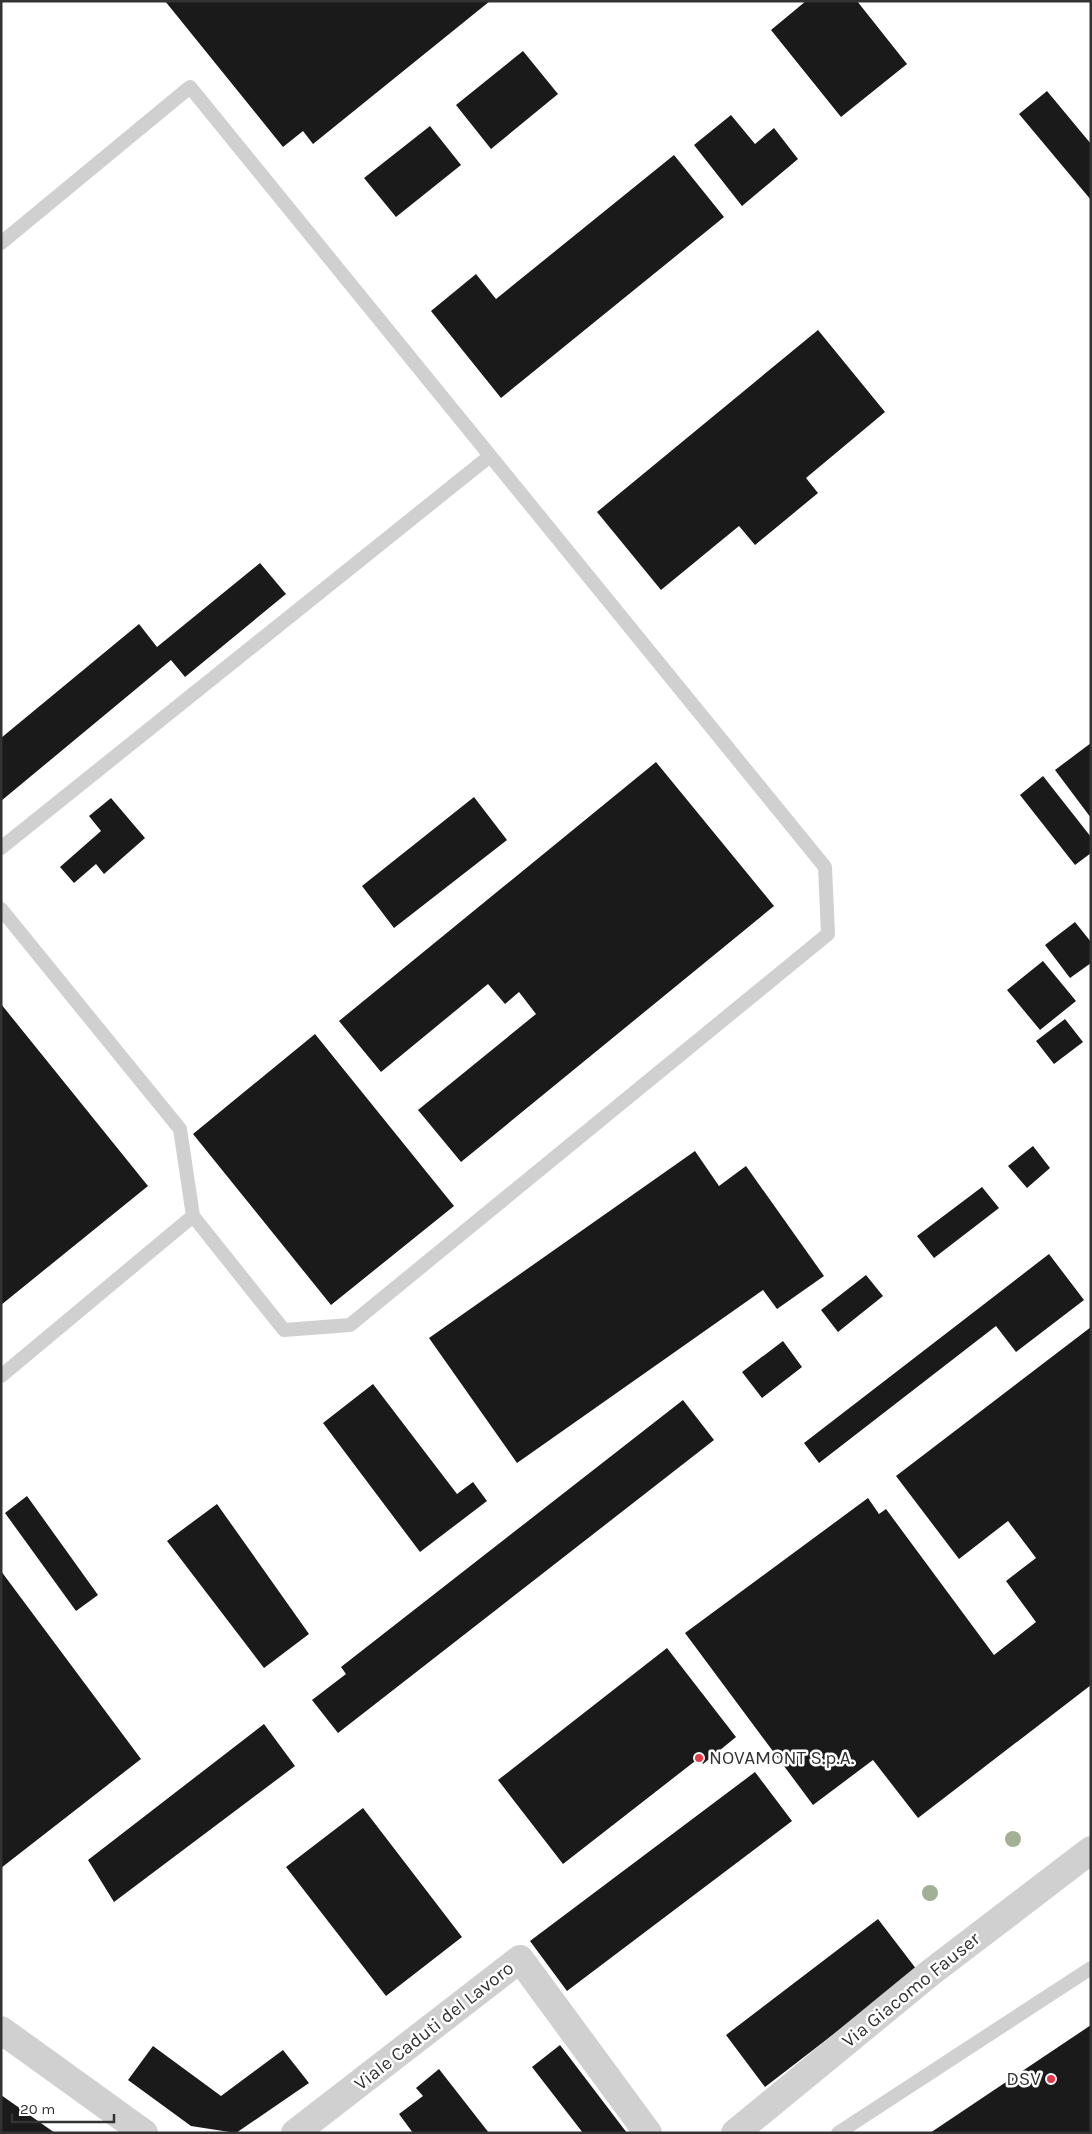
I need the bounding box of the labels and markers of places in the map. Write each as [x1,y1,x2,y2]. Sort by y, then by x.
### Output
place label: NOVAMONT S.p.A. [709,1747,854,1769]
marker: NOVAMONT S.p.A. [693,1752,705,1764]
place label: DSV [1006,2068,1041,2090]
marker: DSV [1045,2073,1057,2085]

